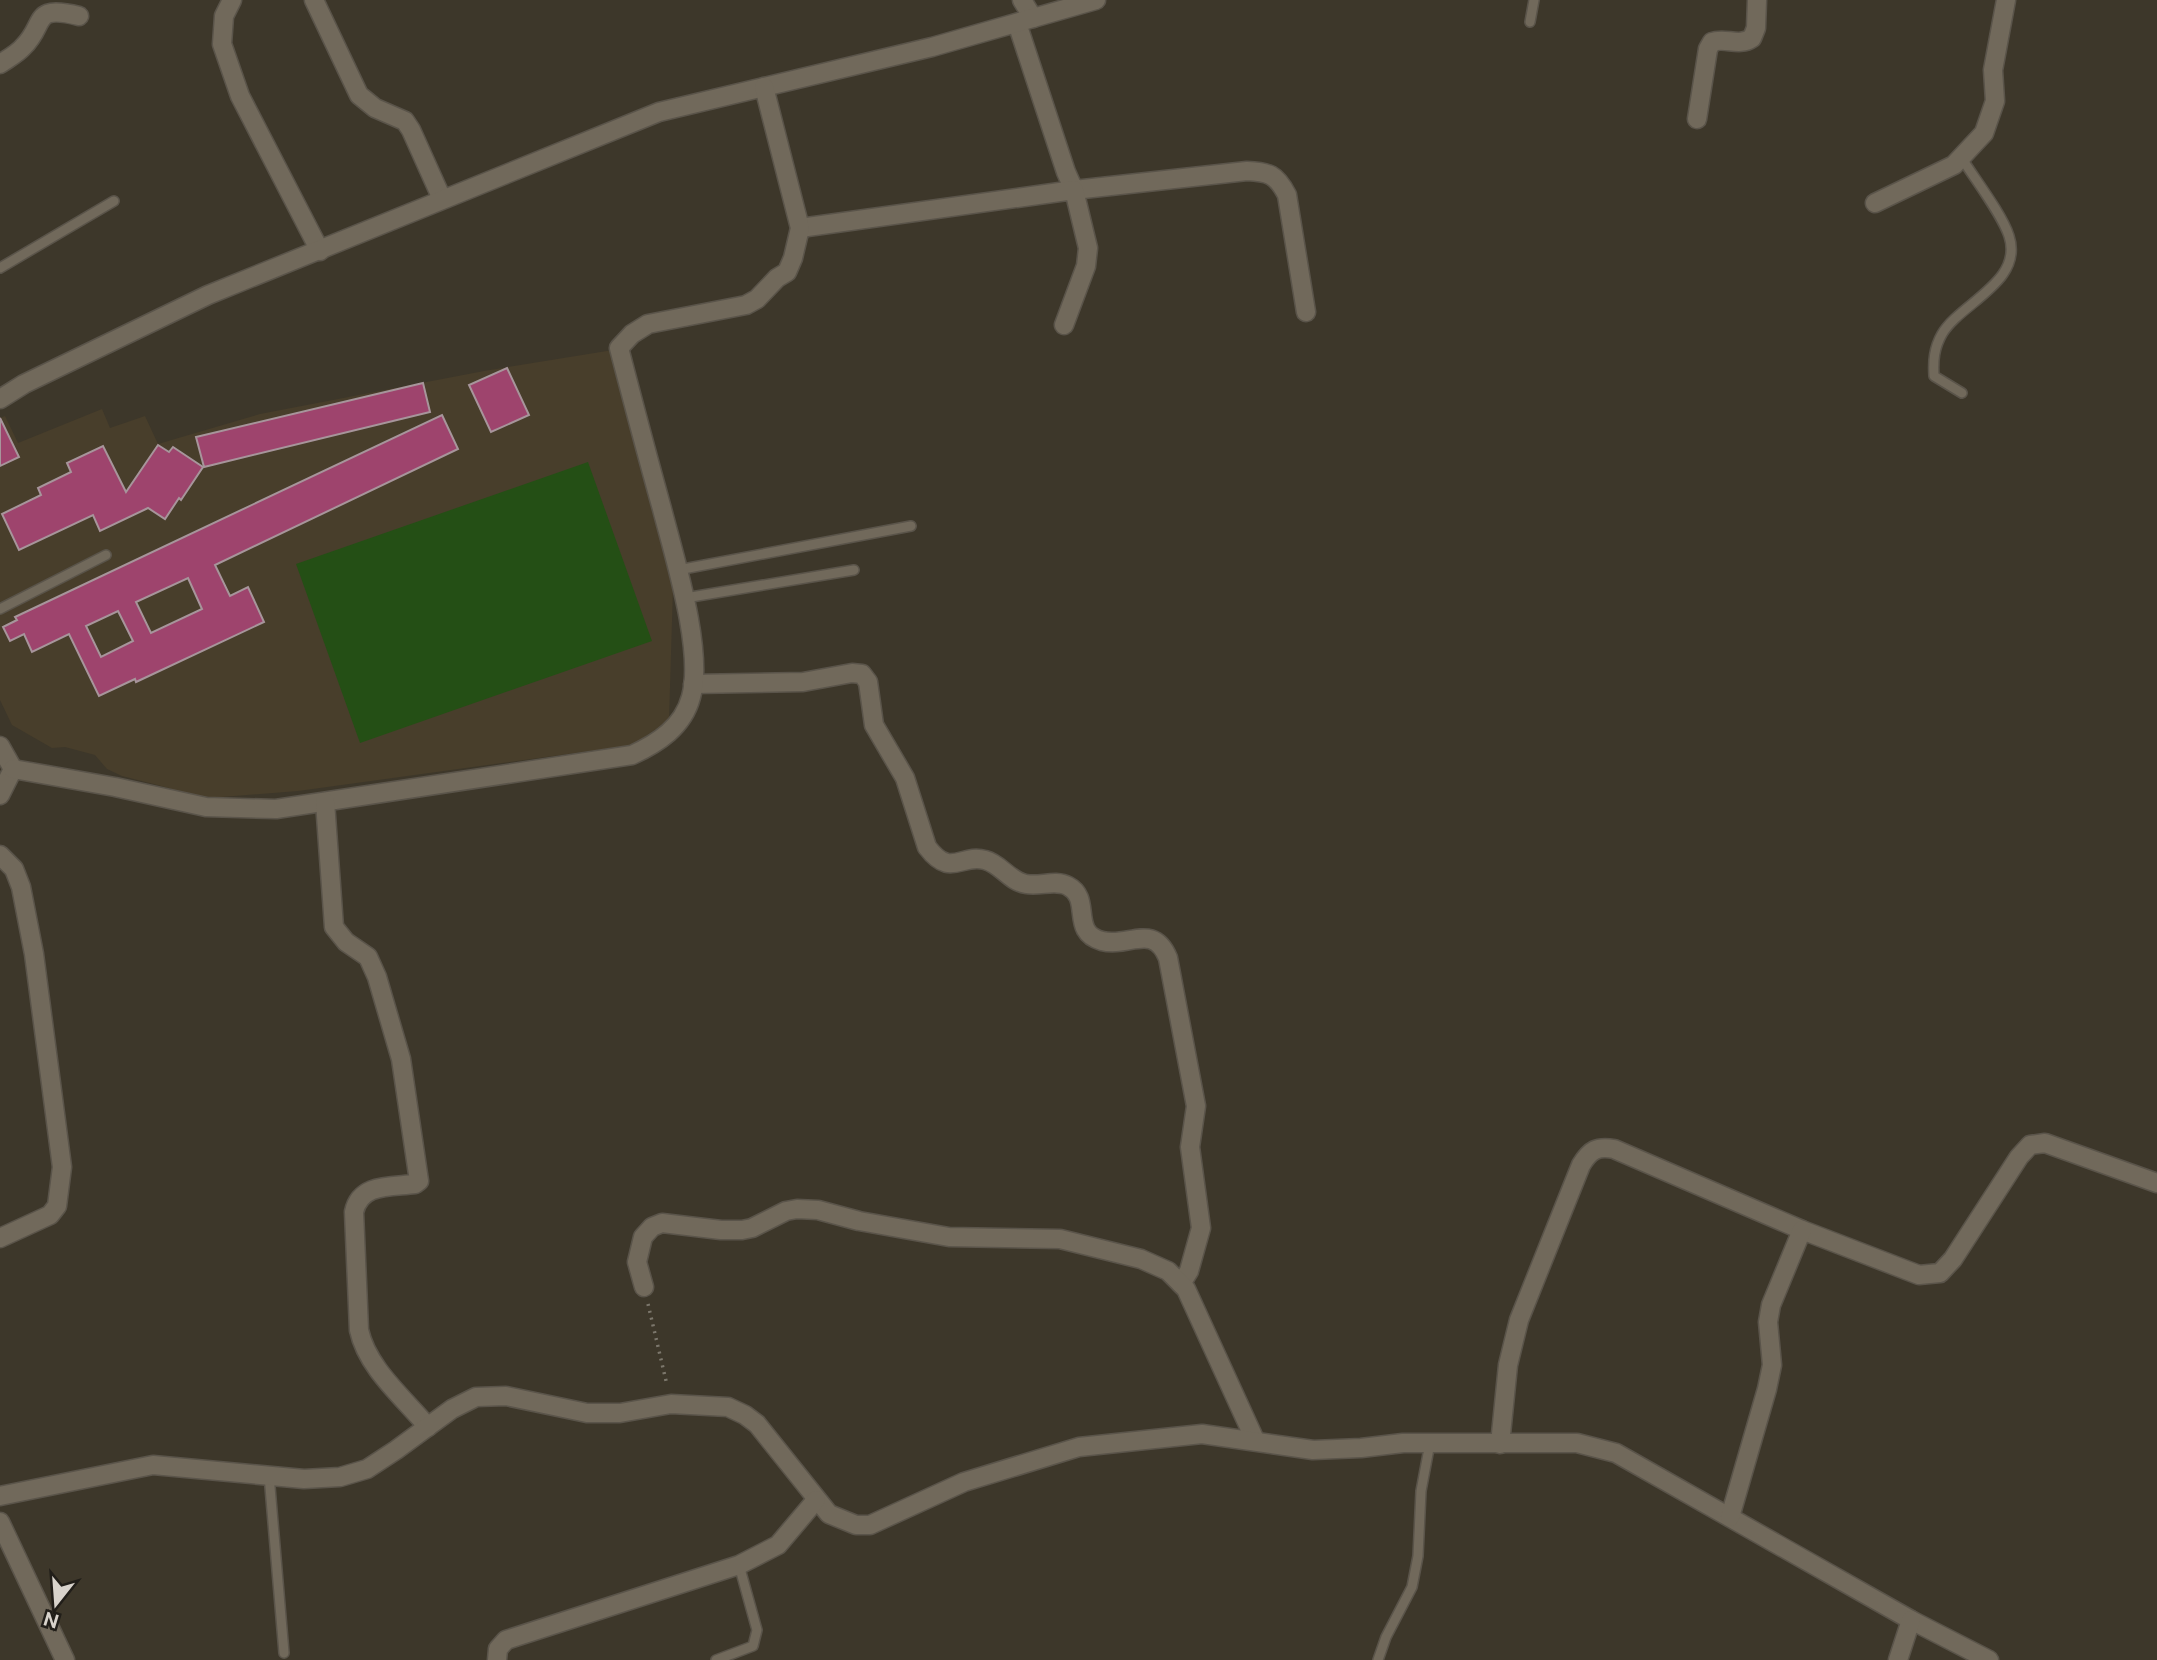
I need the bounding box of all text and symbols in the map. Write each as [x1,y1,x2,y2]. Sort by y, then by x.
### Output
north arrow [21,1569,91,1639]
text: N [41,1608,61,1633]

